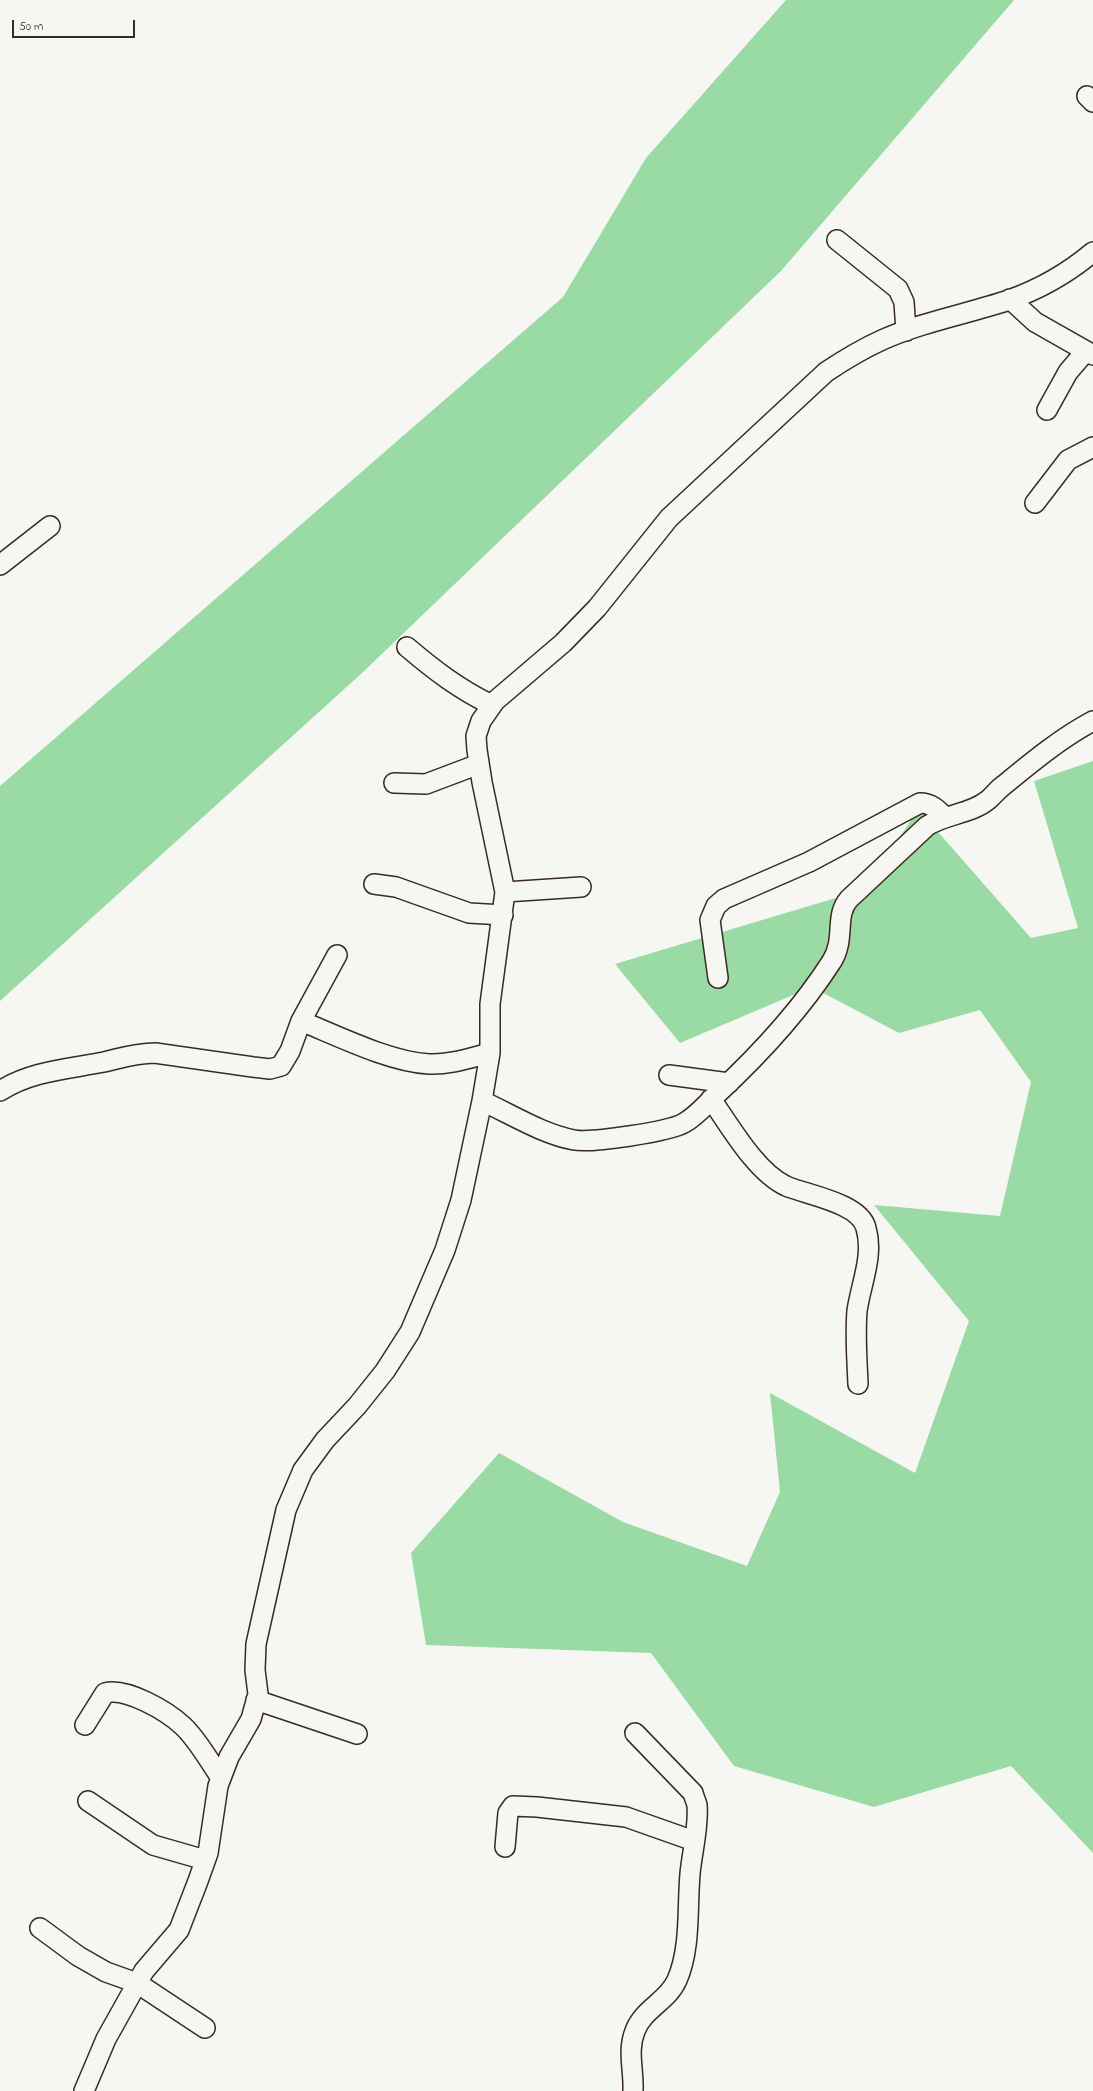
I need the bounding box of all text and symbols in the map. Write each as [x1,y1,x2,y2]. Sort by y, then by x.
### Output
scale bar [14,12,137,38]
text: 50 m [19,18,43,36]

